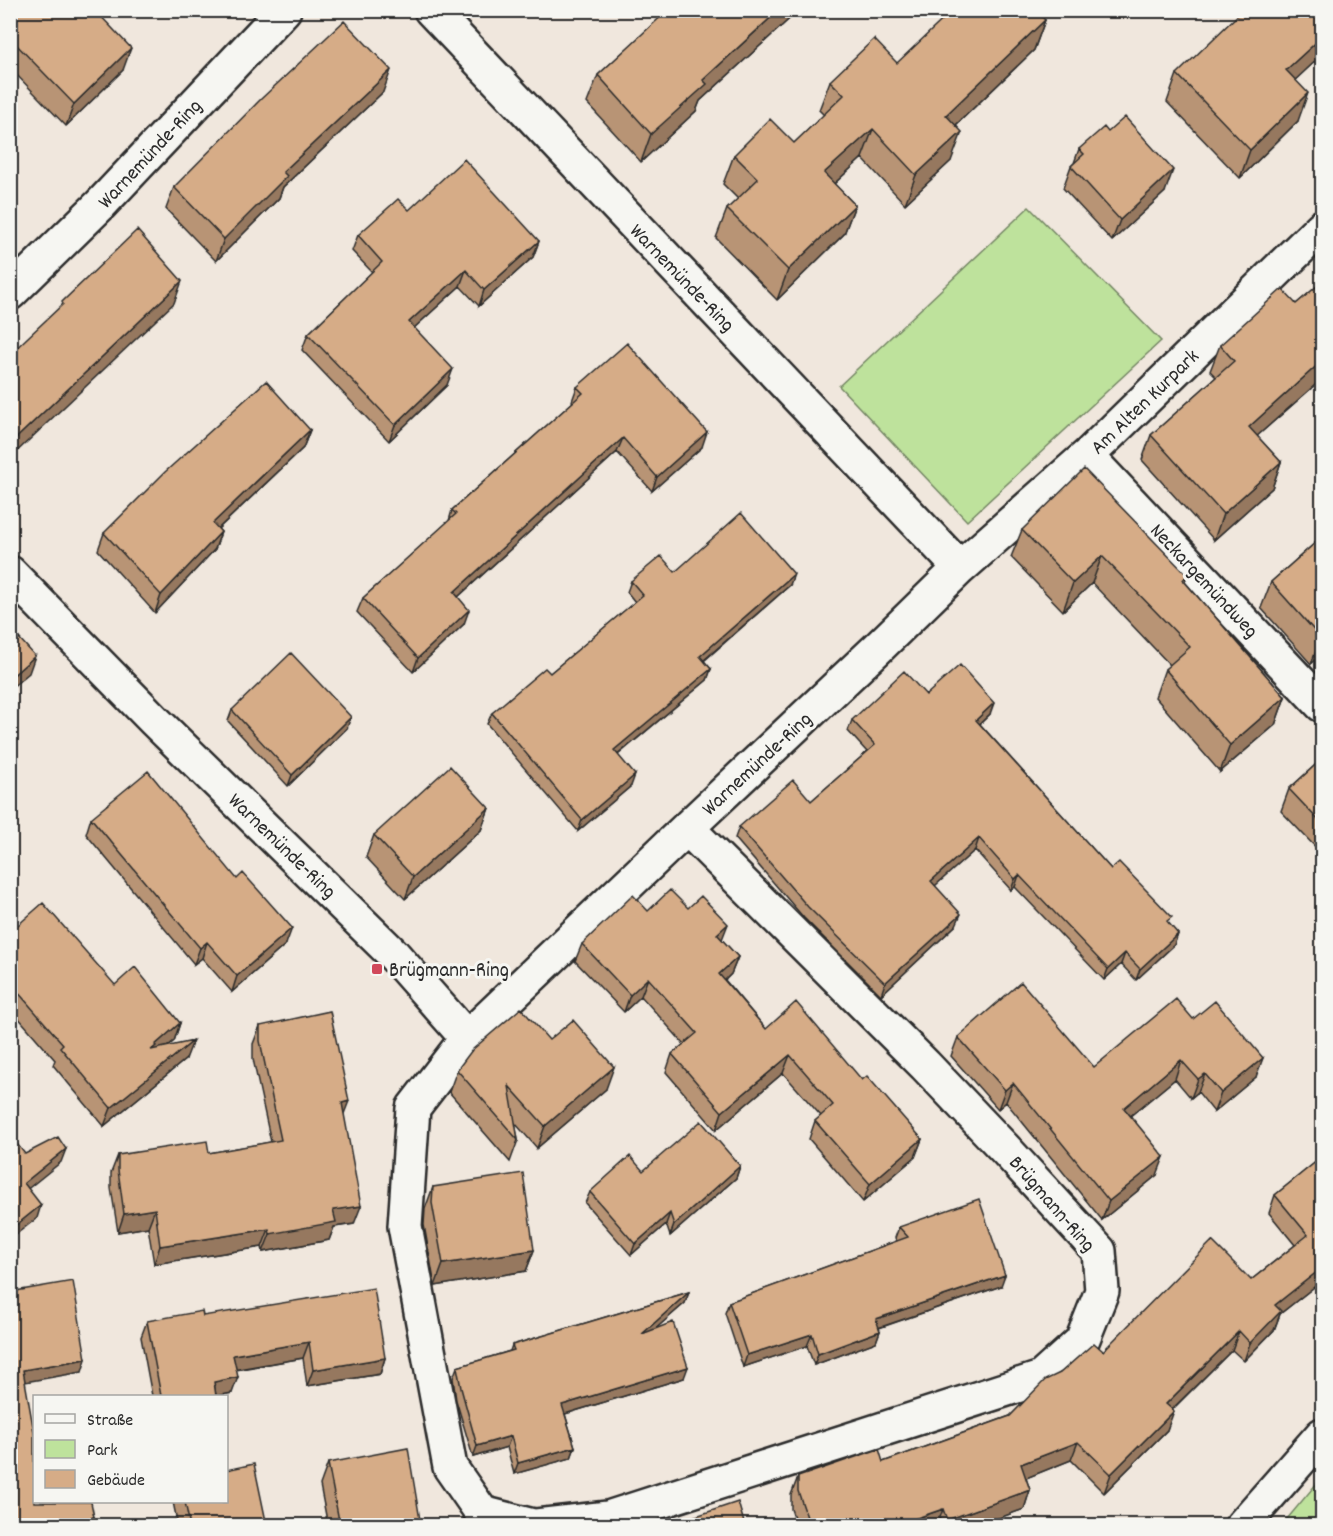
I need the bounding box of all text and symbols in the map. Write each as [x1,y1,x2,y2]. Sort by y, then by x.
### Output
street label: Warnemünde-Ring [92,93,210,217]
street label: Warnemünde-Ring [621,218,741,340]
street label: Am Alten Kurpark [1085,343,1207,463]
street label: Neckargemündweg [1141,518,1264,646]
street label: Warnemünde-Ring [696,706,820,824]
street label: Warnemünde-Ring [220,787,342,907]
place label: Brügmann-Ring [389,957,509,987]
marker: Brügmann-Ring [370,962,384,976]
street label: Brügmann-Ring [1000,1150,1101,1260]
legend [33,1395,228,1503]
text: Straße [87,1409,133,1434]
text: Park [87,1439,118,1464]
text: Gebäude [87,1469,145,1494]

